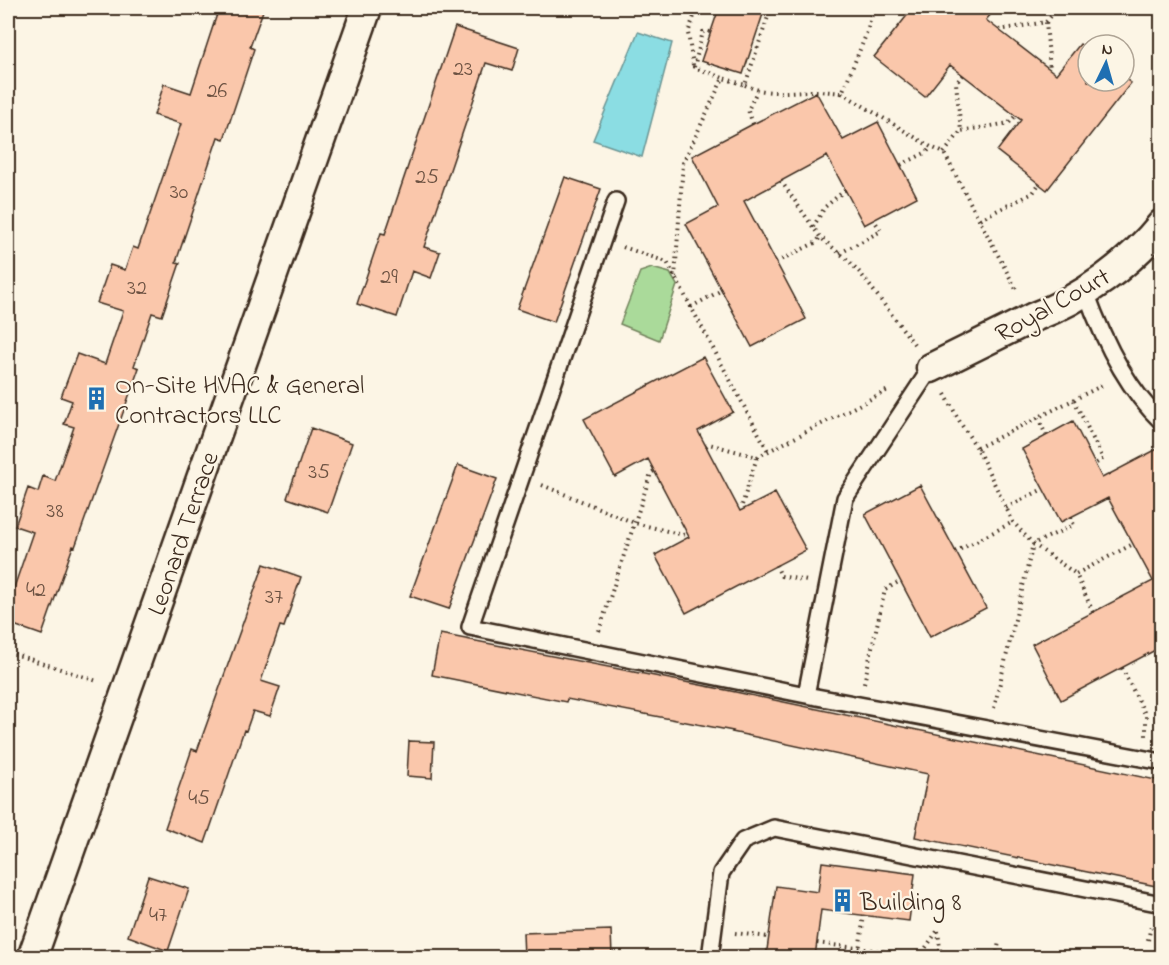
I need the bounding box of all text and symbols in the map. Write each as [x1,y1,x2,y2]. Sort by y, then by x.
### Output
north arrow [1076,33,1136,93]
text: N [1101,38,1114,62]
house number: 23 [453,54,473,86]
house number: 26 [207,76,228,108]
house number: 25 [415,162,439,194]
house number: 30 [170,177,188,209]
street label: Royal Court [989,259,1118,354]
house number: 29 [380,262,398,294]
house number: 32 [127,273,147,305]
place label: On-Site HVAC & General Contractors LLC [115,368,364,436]
building icon: On-Site HVAC & General Contractors LLC [84,386,110,412]
street label: Leonard Terrace [139,447,231,621]
house number: 35 [308,457,330,489]
house number: 38 [46,496,64,528]
house number: 42 [26,575,46,607]
house number: 37 [265,582,283,614]
house number: 45 [188,783,210,815]
place label: Building 8 [859,885,962,923]
building icon: Building 8 [829,888,855,914]
house number: 47 [149,900,167,932]

